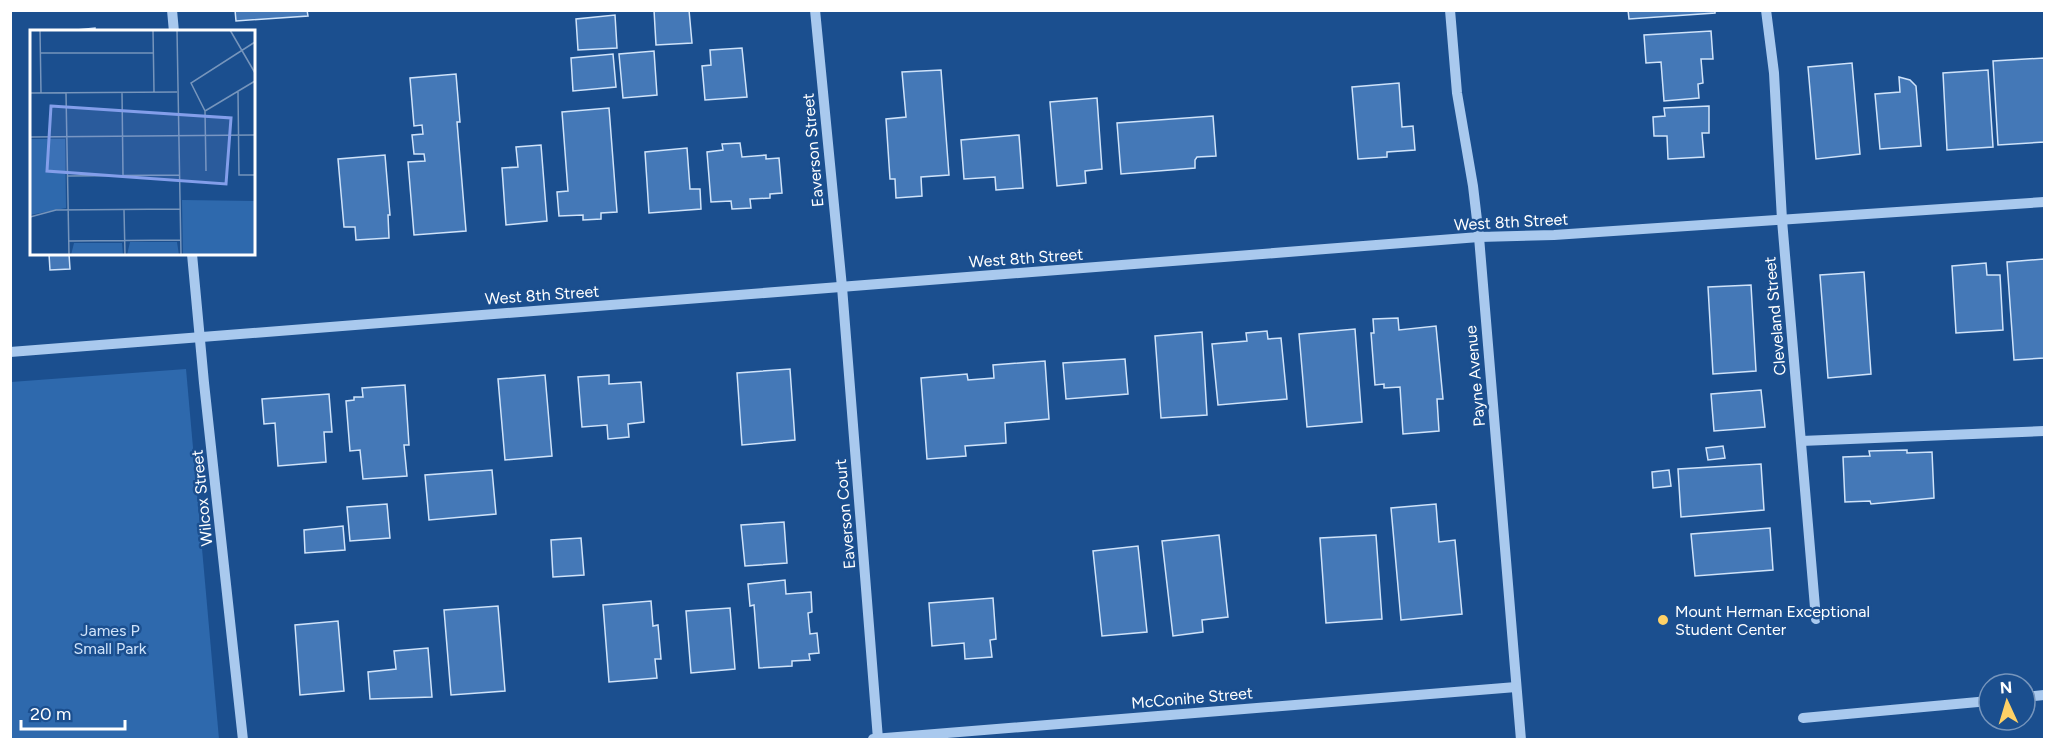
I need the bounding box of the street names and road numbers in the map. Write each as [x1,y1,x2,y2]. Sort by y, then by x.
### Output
street label: Eaverson Street [799,92,827,208]
street label: West 8th Street [1453,210,1569,234]
street label: West 8th Street [968,245,1084,271]
street label: Cleveland Street [1760,256,1790,376]
street label: West 8th Street [484,282,600,308]
street label: Payne Avenue [1461,324,1489,427]
street label: Wilcox Street [187,449,217,547]
street label: Eaverson Court [831,458,859,570]
street label: McConihe Street [1130,683,1254,713]

